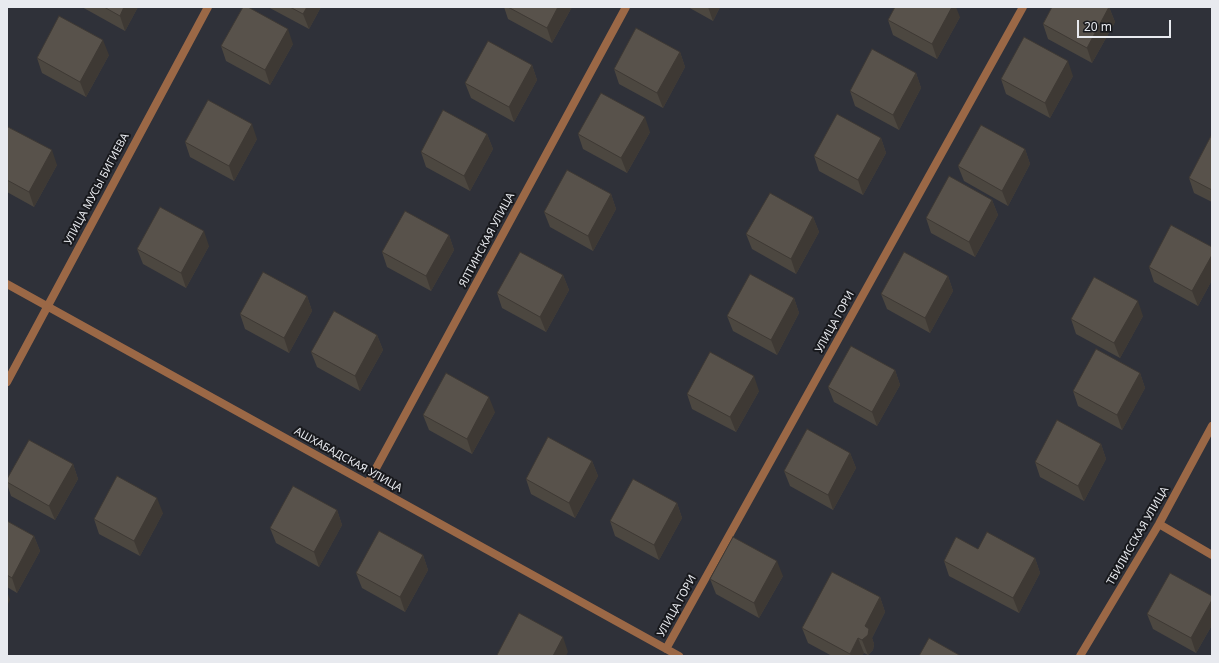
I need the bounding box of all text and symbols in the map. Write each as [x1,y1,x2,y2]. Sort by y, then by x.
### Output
scale bar [1079,12,1173,38]
text: 20 m [1084,18,1112,35]
street label: УЛИЦА МУСЫ БИГИЕВА [62,131,132,247]
street label: ЯЛТИНСКАЯ УЛИЦА [457,191,517,289]
street label: УЛИЦА ГОРИ [813,289,857,355]
street label: АШХАБАДСКАЯ УЛИЦА [292,425,404,495]
street label: ТБИЛИССКАЯ УЛИЦА [1104,484,1172,588]
street label: УЛИЦА ГОРИ [655,573,699,639]

